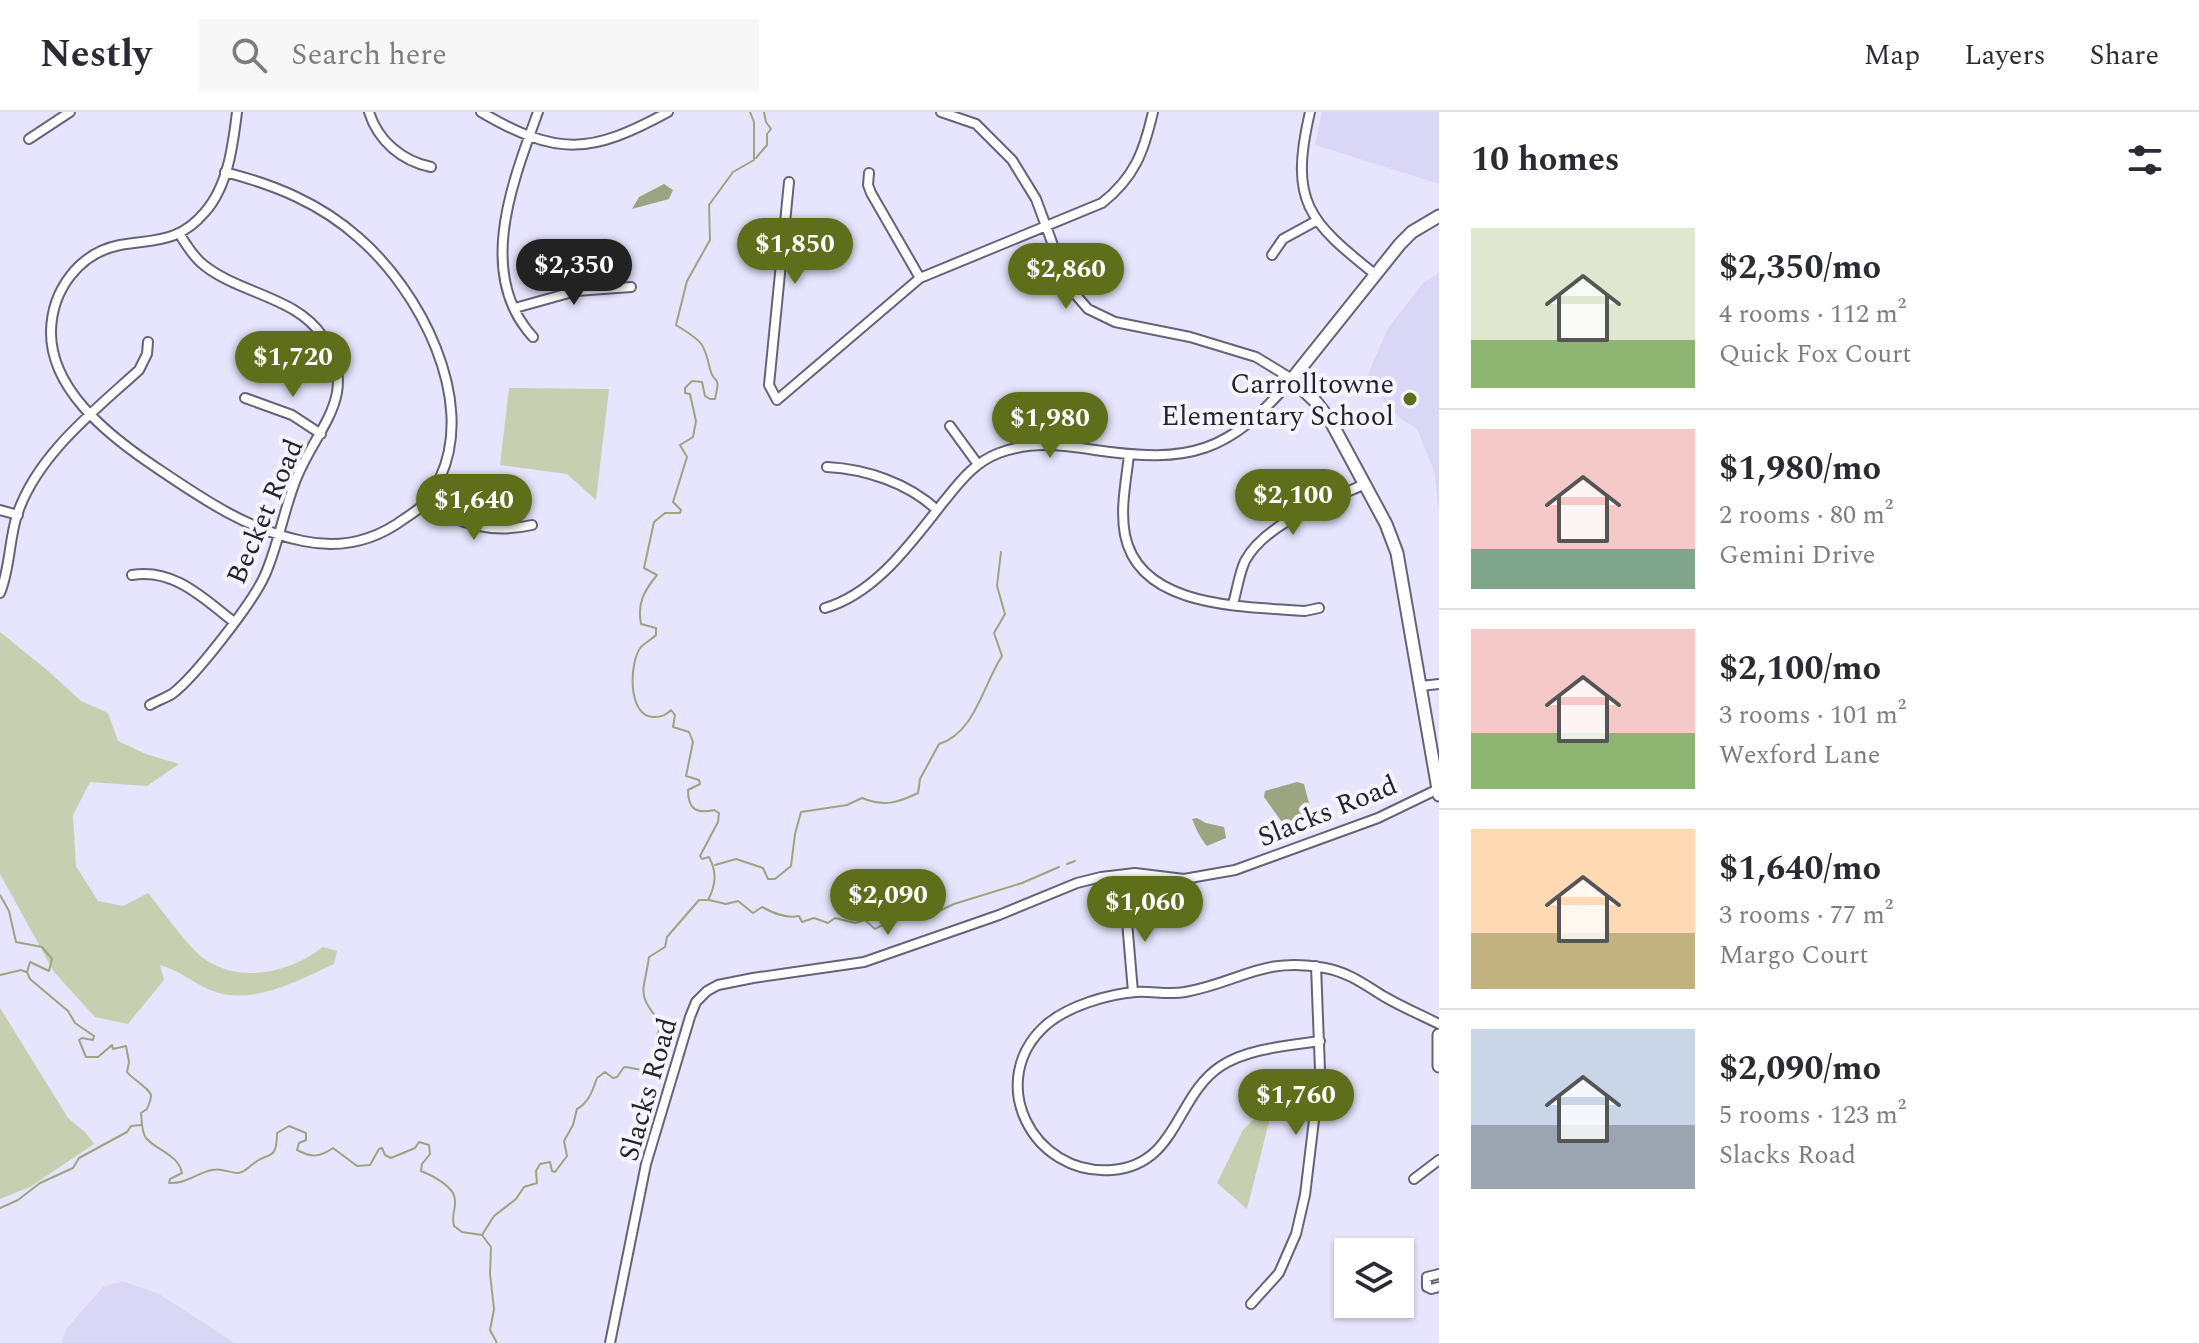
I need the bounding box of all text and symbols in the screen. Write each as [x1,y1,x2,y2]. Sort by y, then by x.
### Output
search box [199,19,759,91]
text: Nestly [40,26,151,84]
text: Search here [291,32,447,78]
icon: search [227,33,271,77]
text: Map [1864,34,1920,77]
text: Layers [1964,34,2046,77]
text: Share [2090,34,2159,77]
text: 10 homes [1471,134,1620,186]
icon: filters [2123,138,2167,182]
pin: $1,850 [730,218,860,286]
text: $1,850 [755,224,835,264]
pin: $2,350 [509,239,639,307]
text: $2,350/mo [1719,242,1881,294]
pin: $2,860 [1001,243,1131,311]
text: $2,350 [534,245,614,285]
text: $2,860 [1026,249,1106,289]
icon: home [1535,260,1631,356]
text: 4 rooms · 112 m² [1719,294,1906,334]
pin: $1,720 [228,331,358,399]
text: Quick Fox Court [1719,334,1912,374]
text: $1,720 [253,337,333,377]
place label: Carrolltowne Elementary School [1161,363,1394,438]
marker: Carrolltowne Elementary School [1401,390,1419,408]
pin: $1,980 [985,392,1115,460]
text: $1,980 [1010,398,1090,438]
street label: Becket Road [215,432,315,591]
text: $1,980/mo [1719,443,1881,495]
icon: home [1535,461,1631,557]
pin: $2,100 [1228,469,1358,537]
pin: $1,640 [409,474,539,542]
text: $2,100 [1253,475,1333,515]
text: $1,640 [434,480,514,520]
text: 2 rooms · 80 m² [1719,495,1893,535]
text: Gemini Drive [1719,535,1875,575]
text: $2,100/mo [1719,643,1881,695]
icon: home [1535,661,1631,757]
text: 3 rooms · 101 m² [1719,695,1906,735]
text: Wexford Lane [1719,735,1880,775]
street label: Slacks Road [1251,764,1404,859]
text: $1,640/mo [1719,843,1881,895]
icon: home [1535,861,1631,957]
pin: $2,090 [823,869,953,937]
text: $2,090 [848,875,928,915]
pin: $1,060 [1080,876,1210,944]
text: $1,060 [1105,882,1185,922]
text: 3 rooms · 77 m² [1719,895,1893,935]
text: Margo Court [1719,935,1868,975]
street label: Slacks Road [607,1013,689,1166]
text: $2,090/mo [1719,1043,1881,1095]
icon: home [1535,1061,1631,1157]
pin: $1,760 [1231,1069,1361,1137]
text: $1,760 [1256,1075,1336,1115]
text: 5 rooms · 123 m² [1719,1095,1906,1135]
text: Slacks Road [1719,1135,1856,1175]
map controls [1334,1238,1414,1318]
button: layers [1334,1238,1414,1318]

